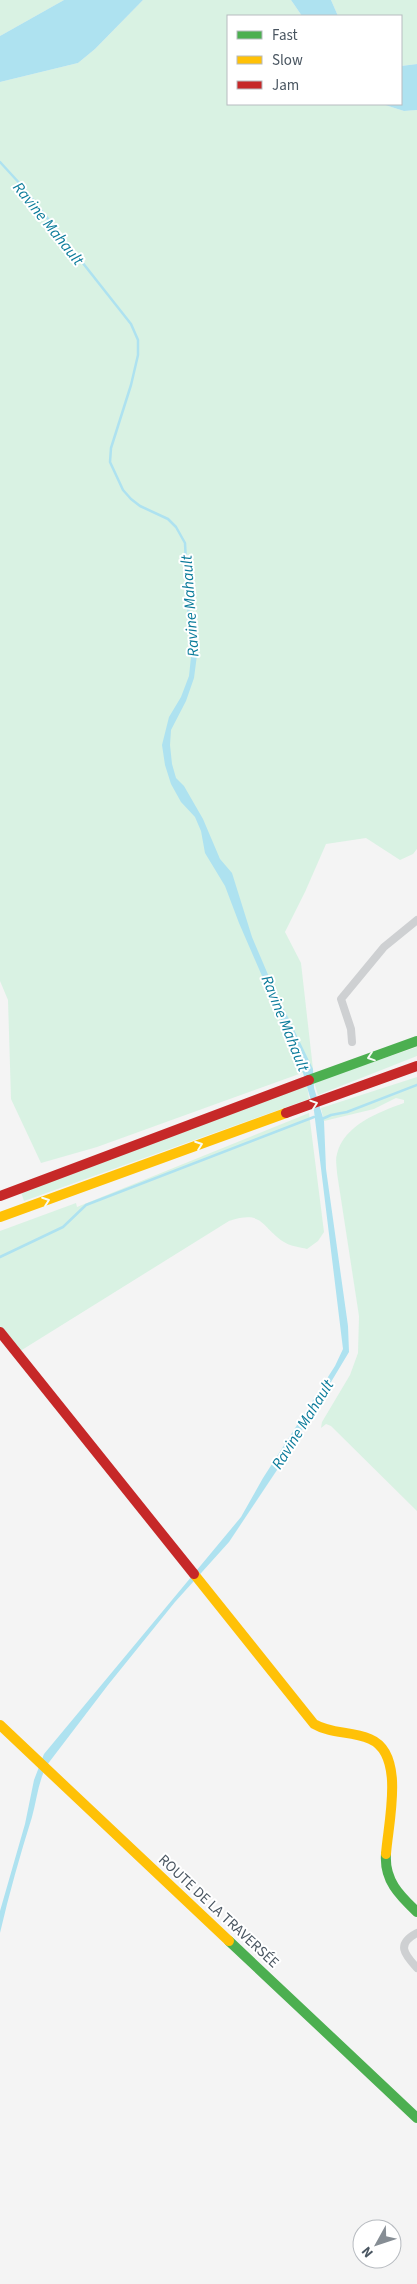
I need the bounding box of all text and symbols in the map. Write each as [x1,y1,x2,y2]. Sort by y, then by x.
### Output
legend [227,15,402,105]
text: Fast [272,25,298,46]
text: Slow [272,50,303,71]
text: Jam [272,75,299,96]
water label: Ravine Mahault [8,177,89,271]
water label: Ravine Mahault [175,554,205,657]
water label: Ravine Mahault [256,972,315,1075]
one-way arrow [367,1051,376,1061]
one-way arrow [309,1100,317,1110]
one-way arrow [194,1141,203,1151]
one-way arrow [41,1196,50,1206]
water label: Ravine Mahault [267,1375,340,1474]
street label: ROUTE DE LA TRAVERSÉE [154,1850,284,1973]
north arrow [352,2219,402,2269]
text: N [357,2242,378,2262]

